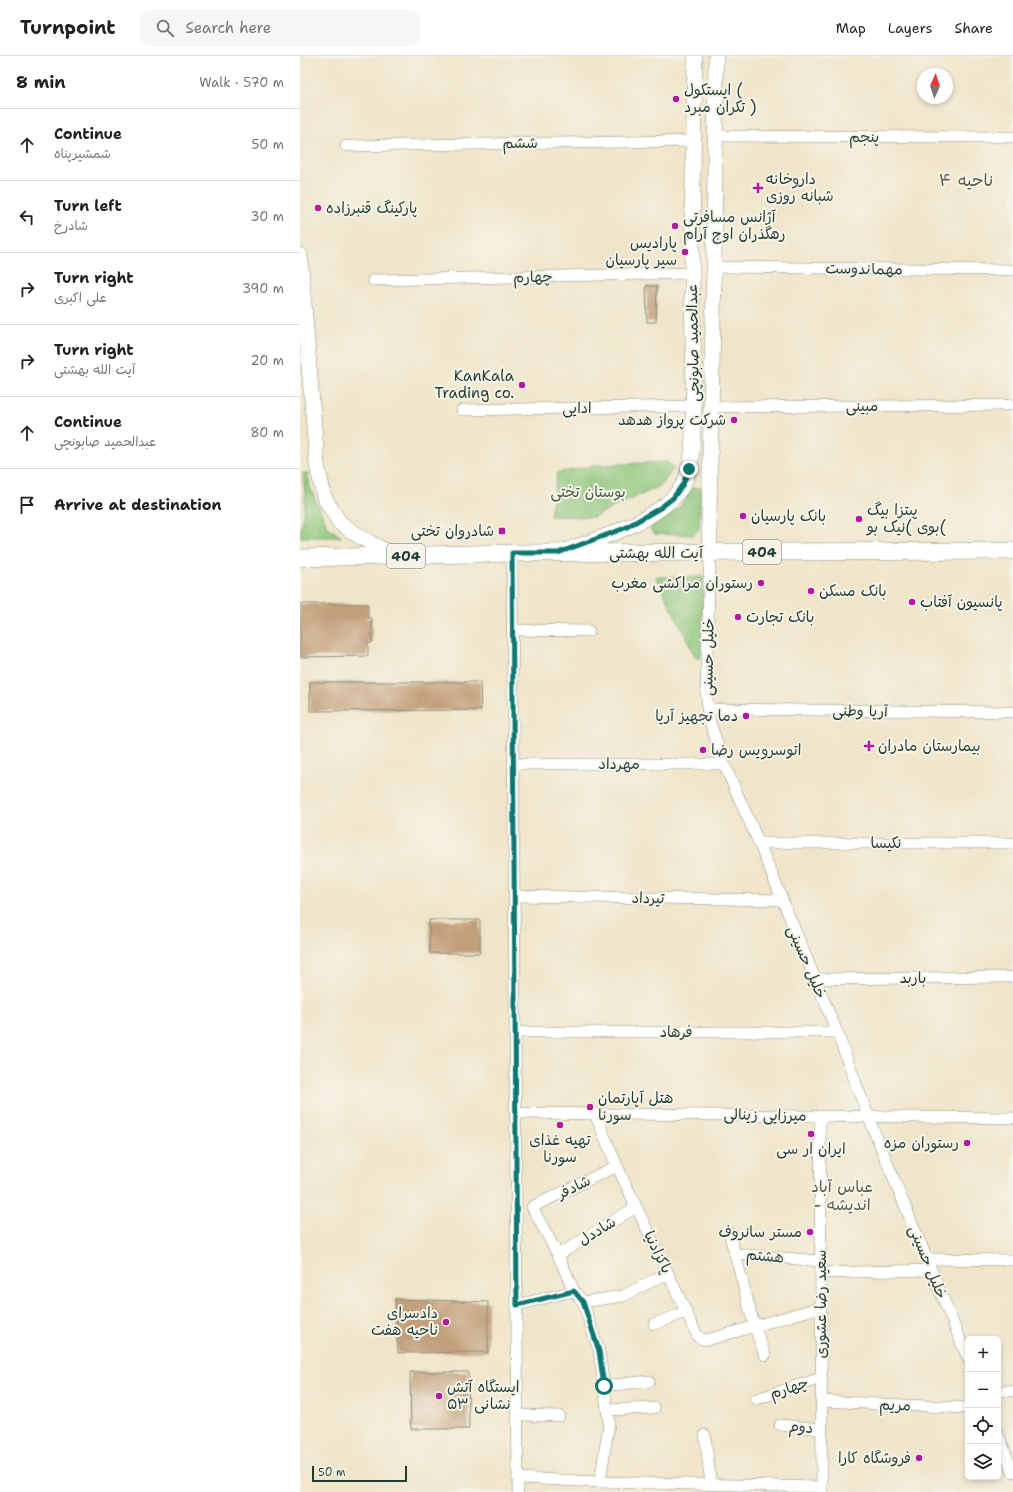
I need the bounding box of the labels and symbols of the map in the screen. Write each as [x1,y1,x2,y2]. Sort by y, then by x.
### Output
north arrow [917,68,953,104]
place label: ایستکول ( تکران مبرد ) [684,80,756,117]
marker: ایستکول ( تکران مبرد ) [671,94,681,104]
street label: پنجم [849,127,879,149]
street label: ششم [502,133,538,155]
place label: داروخانه شبانه روزی [766,169,834,206]
district label: ناحیه ۴ [939,169,993,191]
marker: داروخانه شبانه روزی [753,183,763,193]
place label: پارکینگ قنبرزاده [326,198,417,218]
marker: پارکینگ قنبرزاده [313,203,323,213]
place label: آژانس مسافرتی رهگذران اوج آرام [683,207,785,245]
marker: آژانس مسافرتی رهگذران اوج آرام [670,221,680,231]
place label: پارادیس سیر پارسیان [606,233,677,270]
marker: پارادیس سیر پارسیان [680,247,690,257]
street label: مهماندوست [825,258,903,280]
street label: چهارم [513,267,553,288]
street label: عبدالحمید صابونچی [682,284,704,402]
place label: KanKala Trading co. [434,366,515,403]
marker: KanKala Trading co. [517,380,527,390]
street label: مبینی [846,396,878,416]
street label: ادایی [562,398,592,418]
place label: شرکت پرواز هدهد [618,410,726,430]
marker: شرکت پرواز هدهد [729,415,739,425]
route end [680,460,698,478]
park label: بوستان تختی [550,482,626,502]
place label: پیتزا بیگ بوی )نیک بو( [866,500,947,537]
place label: بانک پارسیان [751,506,826,526]
marker: بانک پارسیان [738,511,748,521]
marker: پیتزا بیگ بوی )نیک بو( [854,514,864,524]
place label: شادروان تختی [411,521,494,541]
marker: شادروان تختی [497,526,507,536]
road number: 404 [743,540,781,564]
street label: آیت الله بهشتی [609,543,704,563]
road number: 404 [387,544,425,568]
place label: رستوران مراکشی مغرب [611,573,753,593]
marker: رستوران مراکشی مغرب [756,578,766,588]
place label: بانک مسکن [819,581,887,601]
marker: بانک مسکن [806,586,816,596]
place label: پانسیون آفتاب [920,592,1003,612]
marker: پانسیون آفتاب [907,597,917,607]
place label: بانک تجارت [746,607,814,627]
marker: بانک تجارت [733,612,743,622]
street label: خلیل حسینی [697,618,719,696]
street label: آریا وطنی [832,701,889,722]
place label: دما تجهیز آریا [655,706,738,726]
marker: دما تجهیز آریا [741,711,751,721]
place label: بیمارستان مادران [878,736,981,756]
place label: اتوسرویس رضا [711,740,801,760]
marker: بیمارستان مادران [863,740,875,752]
marker: اتوسرویس رضا [698,745,708,755]
street label: مهرداد [598,754,640,774]
street label: نکیسا [871,833,901,853]
street label: تیرداد [631,888,665,908]
street label: خلیل حسینی [783,922,831,1002]
street label: باربد [900,968,926,988]
street label: فرهاد [660,1022,692,1042]
place label: هتل آپارتمان سورنا [598,1088,673,1125]
marker: هتل آپارتمان سورنا [585,1102,595,1112]
street label: میرزایی زینالی [723,1104,807,1126]
marker: تهیه غذای سورنا [555,1120,565,1130]
marker: ایران ار سی [806,1129,816,1139]
place label: تهیه غذای سورنا [529,1130,591,1167]
place label: رستوران مزه [884,1133,959,1153]
marker: رستوران مزه [962,1138,972,1148]
place label: ایران ار سی [776,1139,846,1159]
street label: شادفر [552,1170,594,1204]
district label: عباس آباد - اندیشه [811,1176,873,1215]
street label: شاددل [575,1212,619,1250]
place label: مستر سانروف [719,1222,802,1242]
street label: خلیل حسینی [904,1222,952,1302]
street label: پاکزادنیا [639,1227,677,1277]
marker: مستر سانروف [805,1227,815,1237]
street label: هشتم [745,1244,785,1270]
street label: سعید رضا عشوری [811,1250,831,1358]
place label: دادسرای ناحیه هفت [371,1303,438,1340]
marker: دادسرای ناحیه هفت [441,1317,451,1327]
street label: چهارم [767,1372,811,1405]
place label: ایستگاه آتش نشانی ۵۳ [447,1377,520,1414]
route start [595,1377,613,1395]
marker: ایستگاه آتش نشانی ۵۳ [434,1391,444,1401]
street label: مریم [879,1394,911,1418]
street label: دوم [788,1416,814,1440]
place label: فروشگاه کارا [838,1448,911,1468]
marker: فروشگاه کارا [914,1453,924,1463]
scale bar [312,1464,407,1483]

